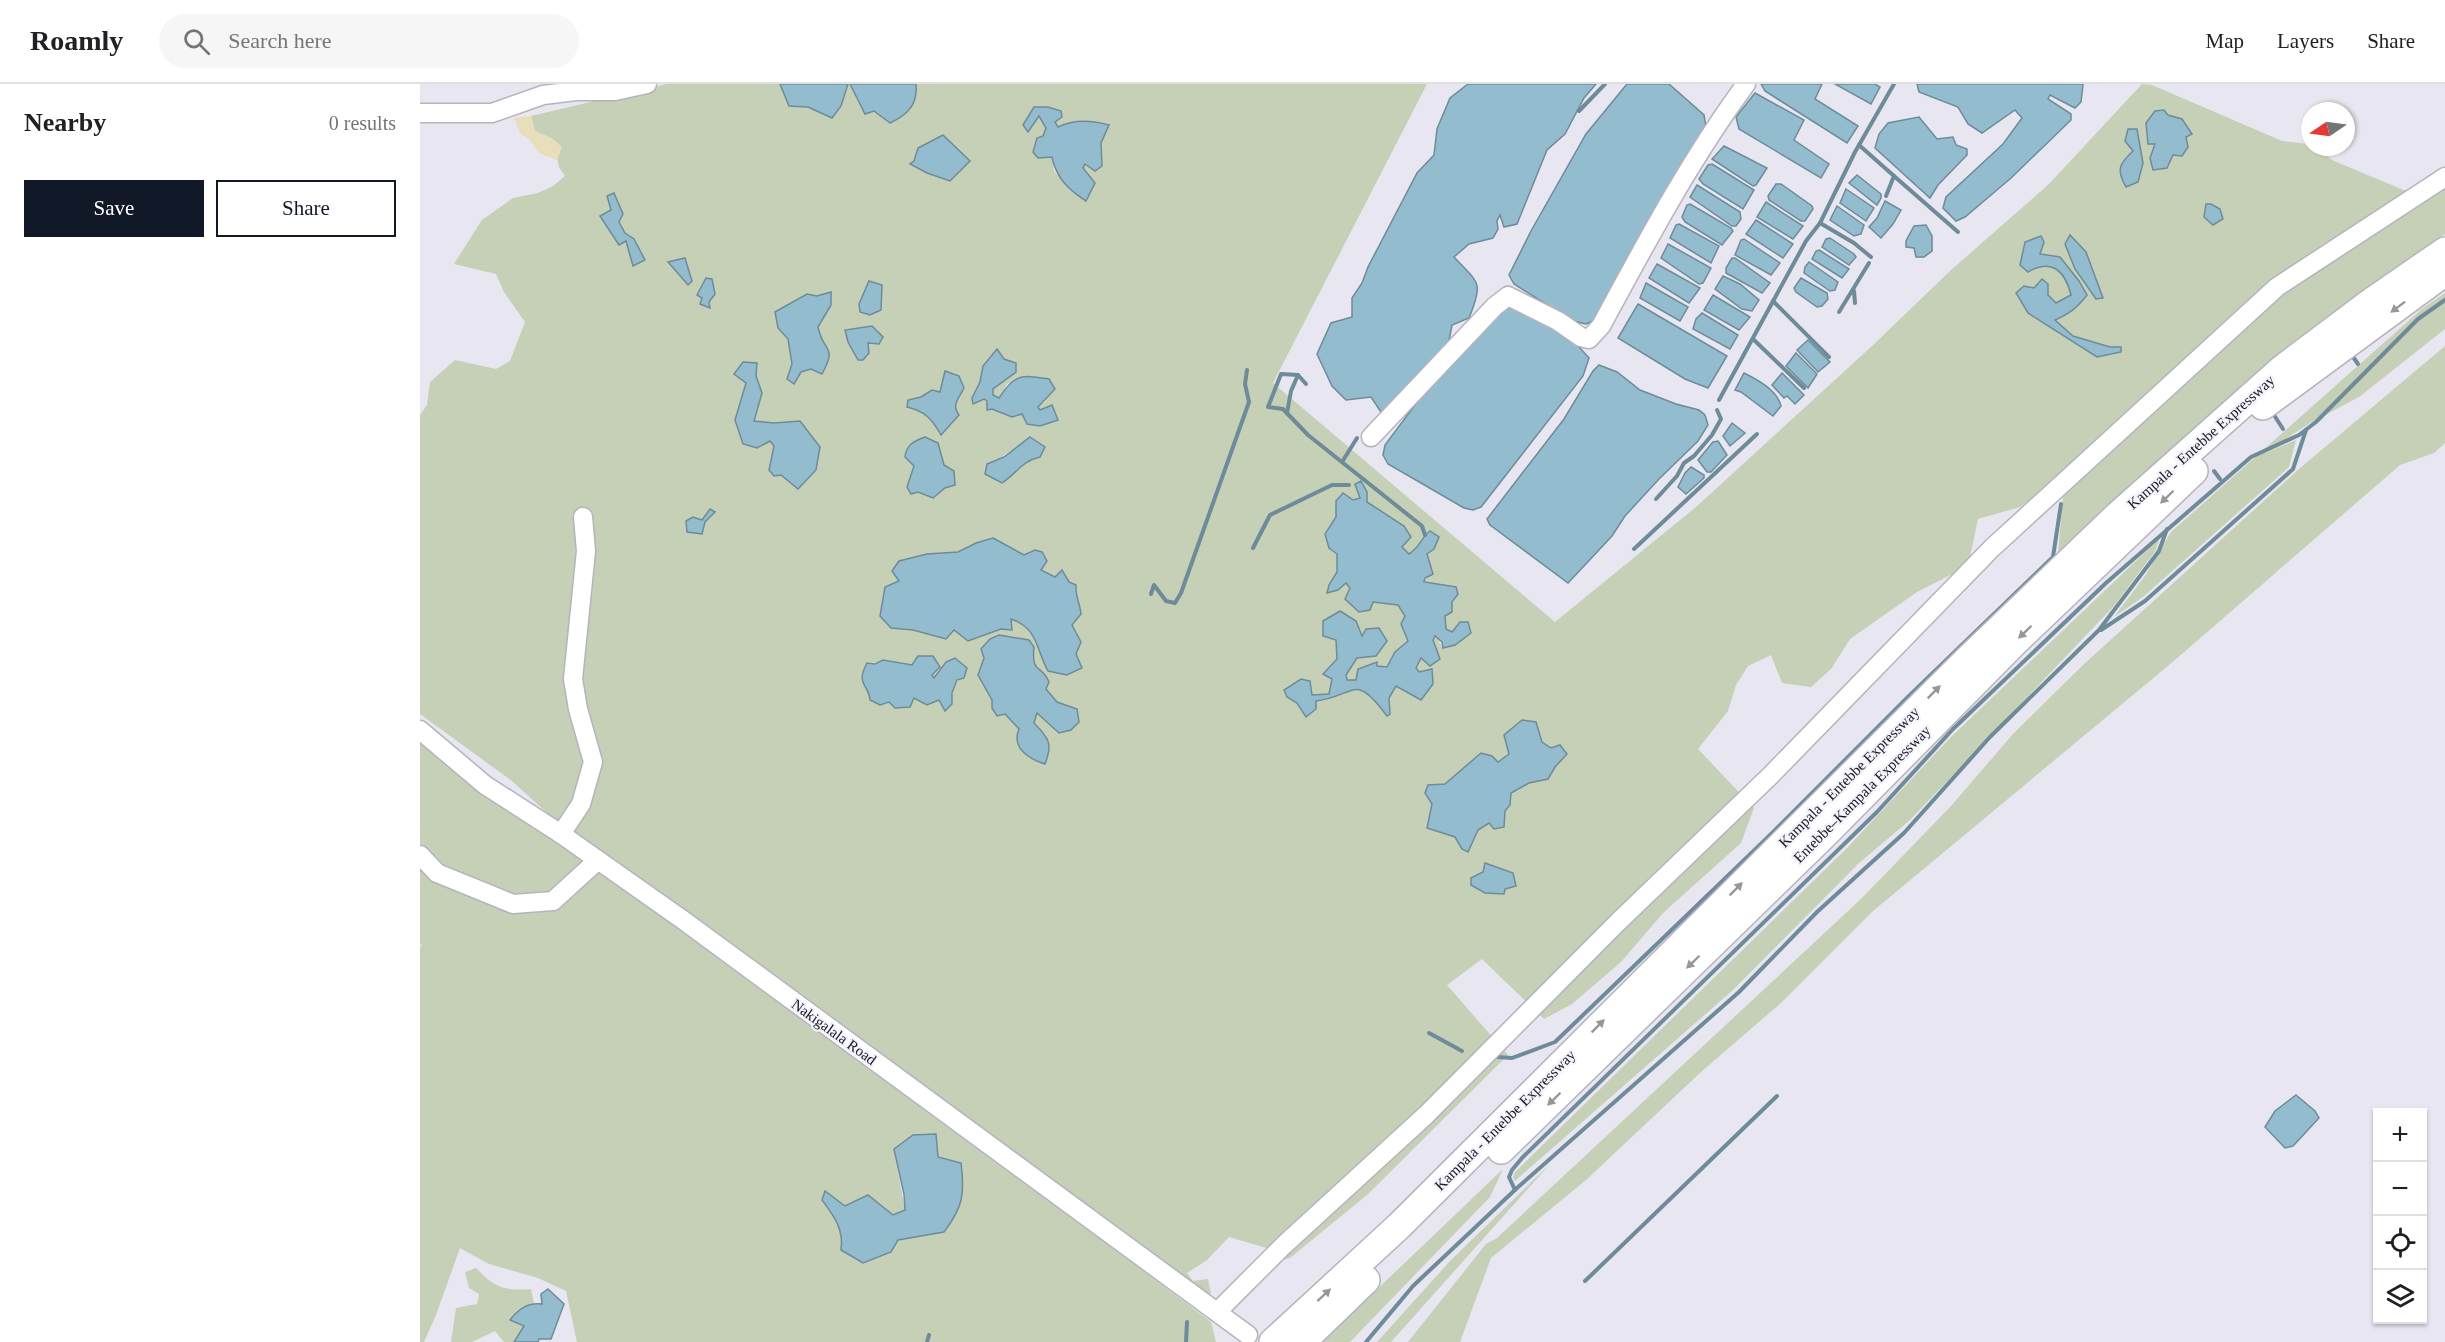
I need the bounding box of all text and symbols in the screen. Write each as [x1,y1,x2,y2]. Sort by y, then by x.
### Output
search box [159,14,579,68]
text: Roamly [30,25,123,56]
icon: search [180,25,213,58]
text: Search here [228,28,332,53]
text: Map [2206,29,2244,53]
text: Layers [2277,29,2334,53]
text: Share [2367,29,2415,53]
north arrow [2301,102,2355,156]
text: Nearby [24,108,106,137]
text: 0 results [329,112,396,134]
button: Save [24,180,204,237]
button: Share [216,180,396,237]
one-way arrow [2390,301,2406,313]
street label: Kampala - Entebbe Expressway [2124,371,2278,512]
one-way arrow [2160,490,2174,504]
one-way arrow [2019,624,2033,638]
one-way arrow [1927,686,1941,700]
street label: Kampala - Entebbe Expressway [1775,703,1923,851]
street label: Entebbe–Kampala Expressway [1790,722,1934,866]
one-way arrow [1729,882,1743,896]
one-way arrow [1686,955,1700,969]
street label: Nakigalala Road [789,996,880,1068]
one-way arrow [1591,1020,1605,1034]
street label: Kampala - Entebbe Expressway [1431,1046,1579,1194]
one-way arrow [1547,1091,1561,1105]
map controls [2373,1108,2427,1324]
button: + [2373,1108,2427,1162]
button: − [2373,1162,2427,1216]
button: locate [2373,1216,2427,1270]
button: layers [2373,1270,2427,1324]
one-way arrow [1316,1288,1331,1302]

